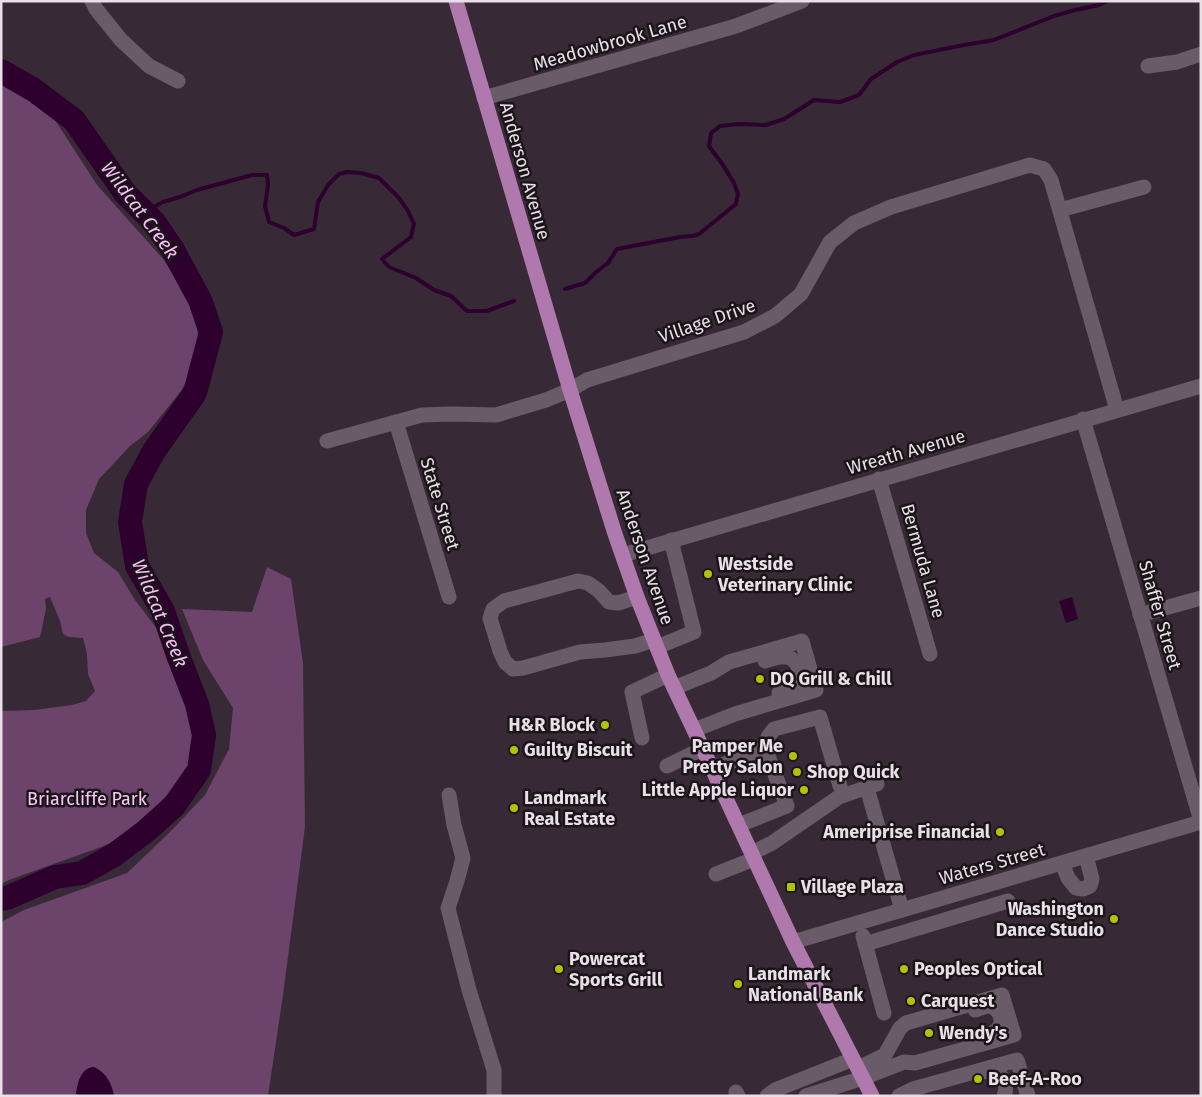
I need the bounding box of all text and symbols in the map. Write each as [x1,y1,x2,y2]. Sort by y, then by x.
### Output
street label: Meadowbrook Lane [531,11,689,75]
street label: Anderson Avenue [495,100,555,242]
water label: Wildcat Creek [96,157,184,263]
street label: Village Drive [656,294,758,348]
street label: Wreath Avenue [844,425,968,479]
street label: State Street [416,455,465,553]
street label: Anderson Avenue [611,486,679,628]
street label: Bermuda Lane [896,501,950,621]
place label: Westside Veterinary Clinic [717,553,853,596]
water label: Wildcat Creek [127,555,193,671]
street label: Shaffer Street [1134,558,1186,673]
marker: Westside Veterinary Clinic [702,568,714,580]
place label: DQ Grill & Chill [770,668,892,690]
marker: DQ Grill & Chill [754,673,766,685]
place label: H&R Block [509,714,596,736]
marker: H&R Block [599,719,611,731]
place label: Pamper Me Pretty Salon [682,735,783,778]
place label: Guilty Biscuit [524,739,633,761]
marker: Guilty Biscuit [508,744,520,756]
marker: Pamper Me Pretty Salon [787,750,799,762]
place label: Shop Quick [807,761,901,783]
marker: Shop Quick [791,766,803,778]
place label: Little Apple Liquor [642,779,795,801]
marker: Little Apple Liquor [798,784,810,796]
place label: Landmark Real Estate [524,787,615,830]
park label: Briarcliffe Park [27,788,148,810]
marker: Landmark Real Estate [508,802,520,814]
place label: Ameriprise Financial [822,821,991,843]
marker: Ameriprise Financial [994,826,1006,838]
street label: Waters Street [937,838,1048,890]
place label: Village Plaza [800,876,904,898]
marker: Village Plaza [785,881,797,893]
place label: Washington Dance Studio [996,898,1104,941]
marker: Washington Dance Studio [1108,913,1120,925]
place label: Powercat Sports Grill [569,948,663,991]
place label: Peoples Optical [914,958,1043,980]
marker: Powercat Sports Grill [553,963,565,975]
place label: Landmark National Bank [748,963,864,1006]
marker: Peoples Optical [898,963,910,975]
marker: Landmark National Bank [732,978,744,990]
place label: Carquest [921,990,995,1012]
marker: Carquest [905,995,917,1007]
place label: Wendy's [939,1022,1008,1044]
marker: Wendy's [923,1027,935,1039]
place label: Beef-A-Roo [988,1068,1082,1090]
marker: Beef-A-Roo [972,1073,984,1085]

